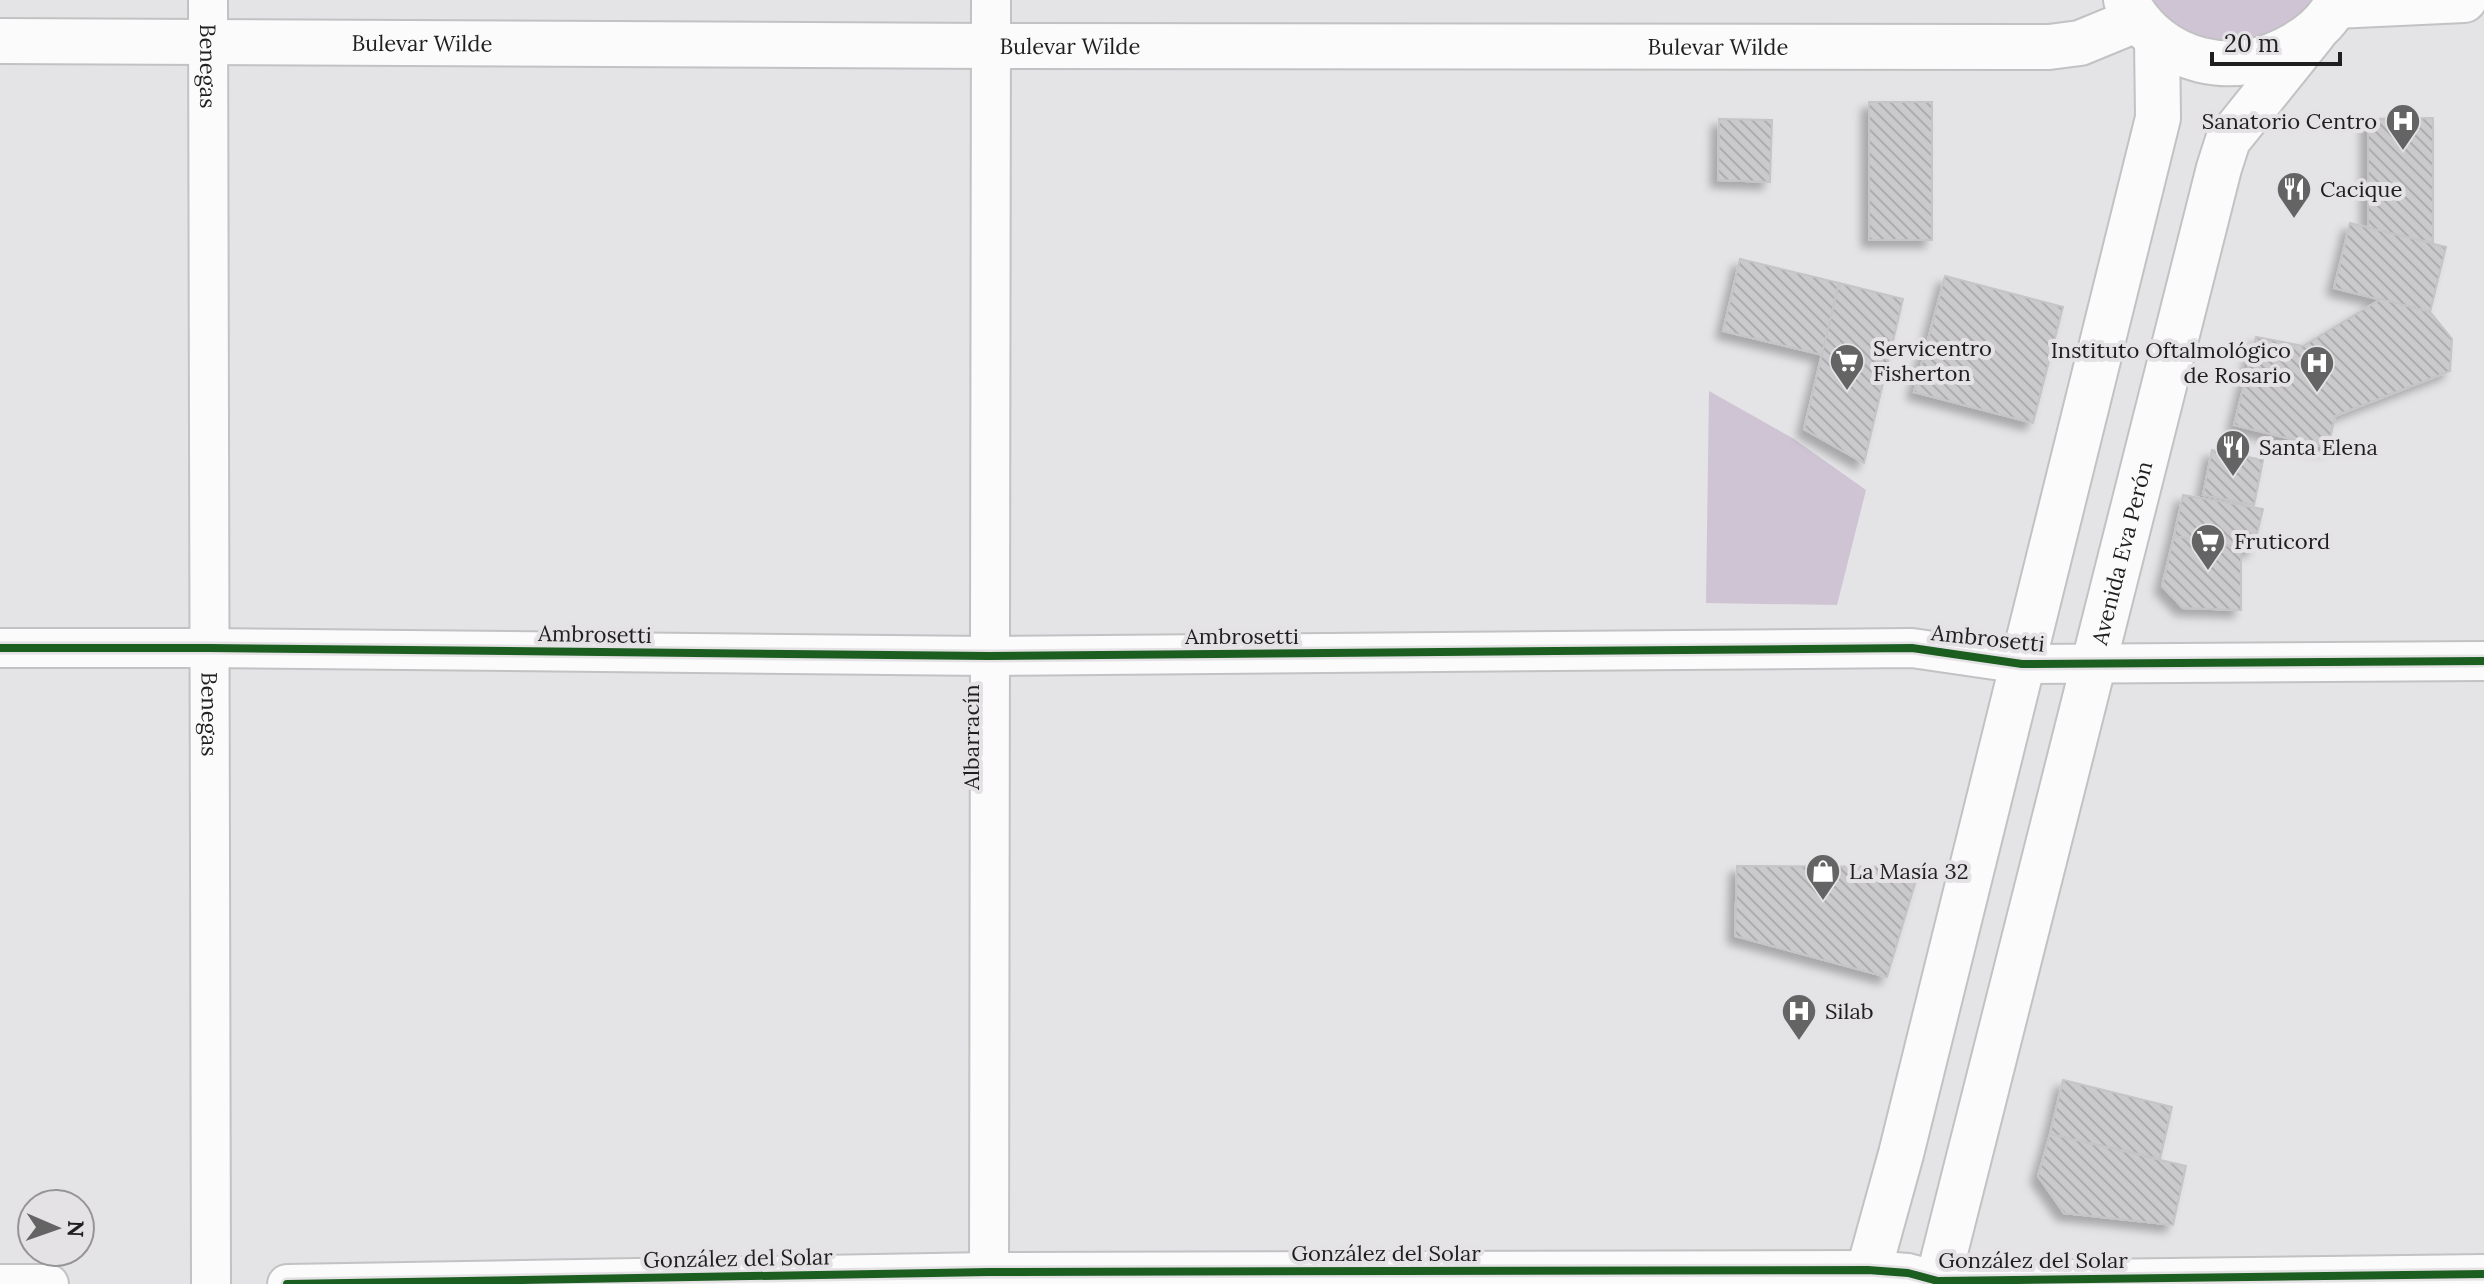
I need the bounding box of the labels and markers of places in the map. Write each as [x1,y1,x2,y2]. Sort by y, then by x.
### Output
hospital icon: Sanatorio Centro [2384,102,2422,152]
place label: Sanatorio Centro [2202,107,2377,135]
restaurant icon: Cacique [2275,170,2313,220]
place label: Cacique [2320,175,2402,203]
place label: Servicentro Fisherton [1873,334,1992,387]
place label: Instituto Oftalmológico de Rosario [2051,336,2291,389]
supermarket icon: Servicentro Fisherton [1828,342,1866,392]
hospital icon: Instituto Oftalmológico de Rosario [2298,344,2336,394]
restaurant icon: Santa Elena [2214,428,2252,478]
place label: Santa Elena [2259,433,2378,461]
supermarket icon: Fruticord [2189,522,2227,572]
place label: Fruticord [2234,527,2330,555]
shop icon: La Masía 32 [1804,852,1842,902]
place label: La Masía 32 [1849,857,1968,885]
hospital icon: Silab [1780,992,1818,1042]
place label: Silab [1825,997,1874,1025]

